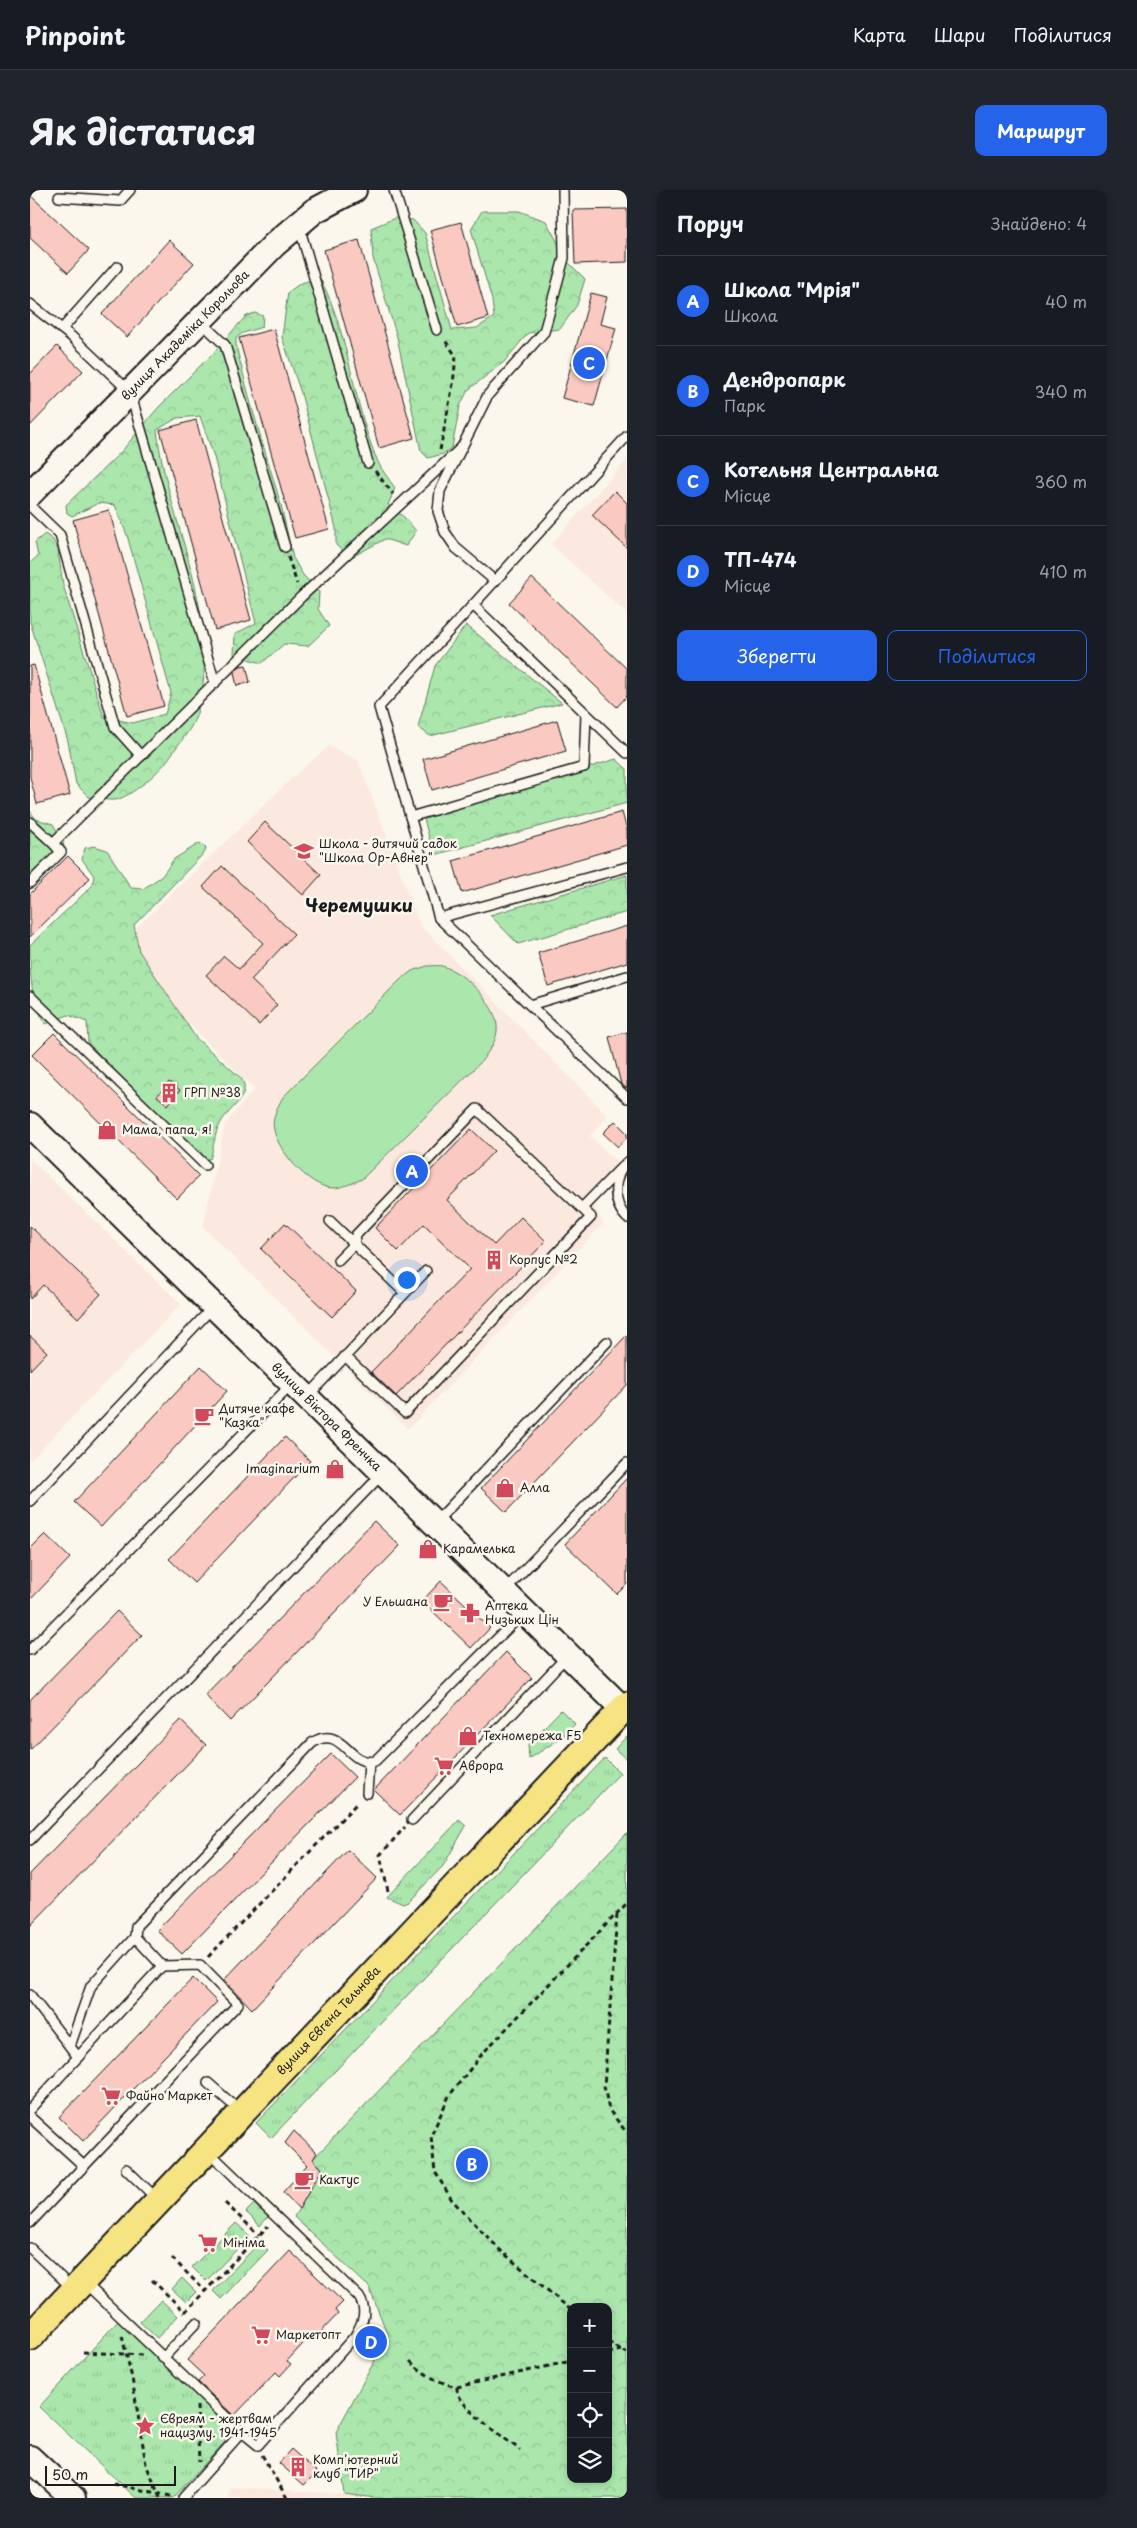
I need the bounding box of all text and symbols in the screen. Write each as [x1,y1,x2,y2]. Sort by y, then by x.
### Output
text: Pinpoint [25,17,126,53]
text: Карта [853,21,906,48]
text: Шари [934,21,986,48]
text: Поділитися [1014,21,1112,48]
text: Як дістатися [30,104,256,157]
button: Маршрут [975,105,1107,156]
text: Поруч [677,207,744,239]
text: Знайдено: 4 [991,211,1087,235]
street label: вулиця Академіка Корольова [116,265,253,404]
text: Школа "Мрія" [724,275,860,303]
text: A [687,289,699,313]
text: 40 m [1045,289,1087,313]
text: Школа [724,303,778,327]
pin: C [573,344,605,382]
text: Дендропарк [724,365,845,393]
text: B [688,379,698,403]
text: 340 m [1035,379,1087,403]
text: Парк [724,393,765,417]
text: Котельня Центральна [724,455,939,483]
text: C [687,469,699,493]
text: 360 m [1035,469,1087,493]
text: Місце [724,483,771,507]
text: ТП-474 [724,545,797,573]
text: D [687,559,699,583]
text: 410 m [1039,559,1087,583]
text: Місце [724,573,771,597]
button: Зберегти [677,630,877,681]
button: Поділитися [887,630,1087,681]
place label: Школа - дитячий садок "Школа Ор-Авнер" [319,834,458,866]
school or university icon: Школа - дитячий садок "Школа Ор-Авнер" [293,840,315,862]
district label: Черемушки [305,891,413,918]
building icon: ГРП №38 [158,1082,180,1104]
place label: ГРП №38 [184,1083,241,1101]
shop icon: Мама, папа, я! [96,1119,118,1141]
place label: Мама, папа, я! [122,1120,212,1138]
pin: A [396,1152,428,1190]
building icon: Корпус №2 [483,1249,505,1271]
place label: Корпус №2 [509,1250,578,1268]
your location [394,1267,420,1293]
street label: вулиця Віктора Френчка [268,1358,387,1475]
place label: Дитяче кафе "Казка" [218,1399,295,1431]
cafe icon: Дитяче кафе "Казка" [193,1405,215,1427]
shop icon: Imaginarium [324,1458,346,1480]
place label: Imaginarium [246,1459,320,1477]
shop icon: Алла [494,1477,516,1499]
place label: Алла [520,1478,550,1496]
shop icon: Карамелька [417,1538,439,1560]
place label: Карамелька [443,1539,516,1557]
cafe icon: У Ельшана [432,1591,454,1613]
place label: У Ельшана [363,1592,428,1610]
place label: Аптека Низьких Цін [485,1596,559,1628]
pharmacy icon: Аптека Низьких Цін [459,1602,481,1624]
shop icon: Техномережа F5 [457,1725,479,1747]
place label: Техномережа F5 [483,1726,581,1744]
supermarket icon: Аврора [433,1755,455,1777]
place label: Аврора [459,1756,504,1774]
street label: вулиця Євгена Тельнова [272,1961,385,2079]
supermarket icon: Файно Маркет [100,2085,122,2107]
place label: Файно Маркет [126,2086,213,2104]
pin: B [456,2145,488,2183]
cafe icon: Кактус [293,2169,315,2191]
place label: Кактус [319,2170,359,2188]
supermarket icon: Мініма [197,2232,219,2254]
place label: Мініма [223,2233,266,2251]
map controls [567,2303,612,2483]
button: + [567,2303,612,2348]
pin: D [355,2323,387,2361]
supermarket icon: Маркетопт [250,2324,272,2346]
place label: Маркетопт [276,2325,342,2343]
button: − [567,2348,612,2393]
button: locate [567,2393,612,2438]
place label: Євреям - жертвам нацизму. 1941-1945 [160,2409,277,2441]
place icon: Євреям - жертвам нацизму. 1941-1945 [134,2415,156,2437]
button: layers [567,2438,612,2483]
place label: Комп'ютерний клуб "ТИР" [313,2450,398,2482]
building icon: Комп'ютерний клуб "ТИР" [287,2456,309,2478]
scale bar [45,2463,176,2486]
text: 50 m [52,2464,88,2485]

